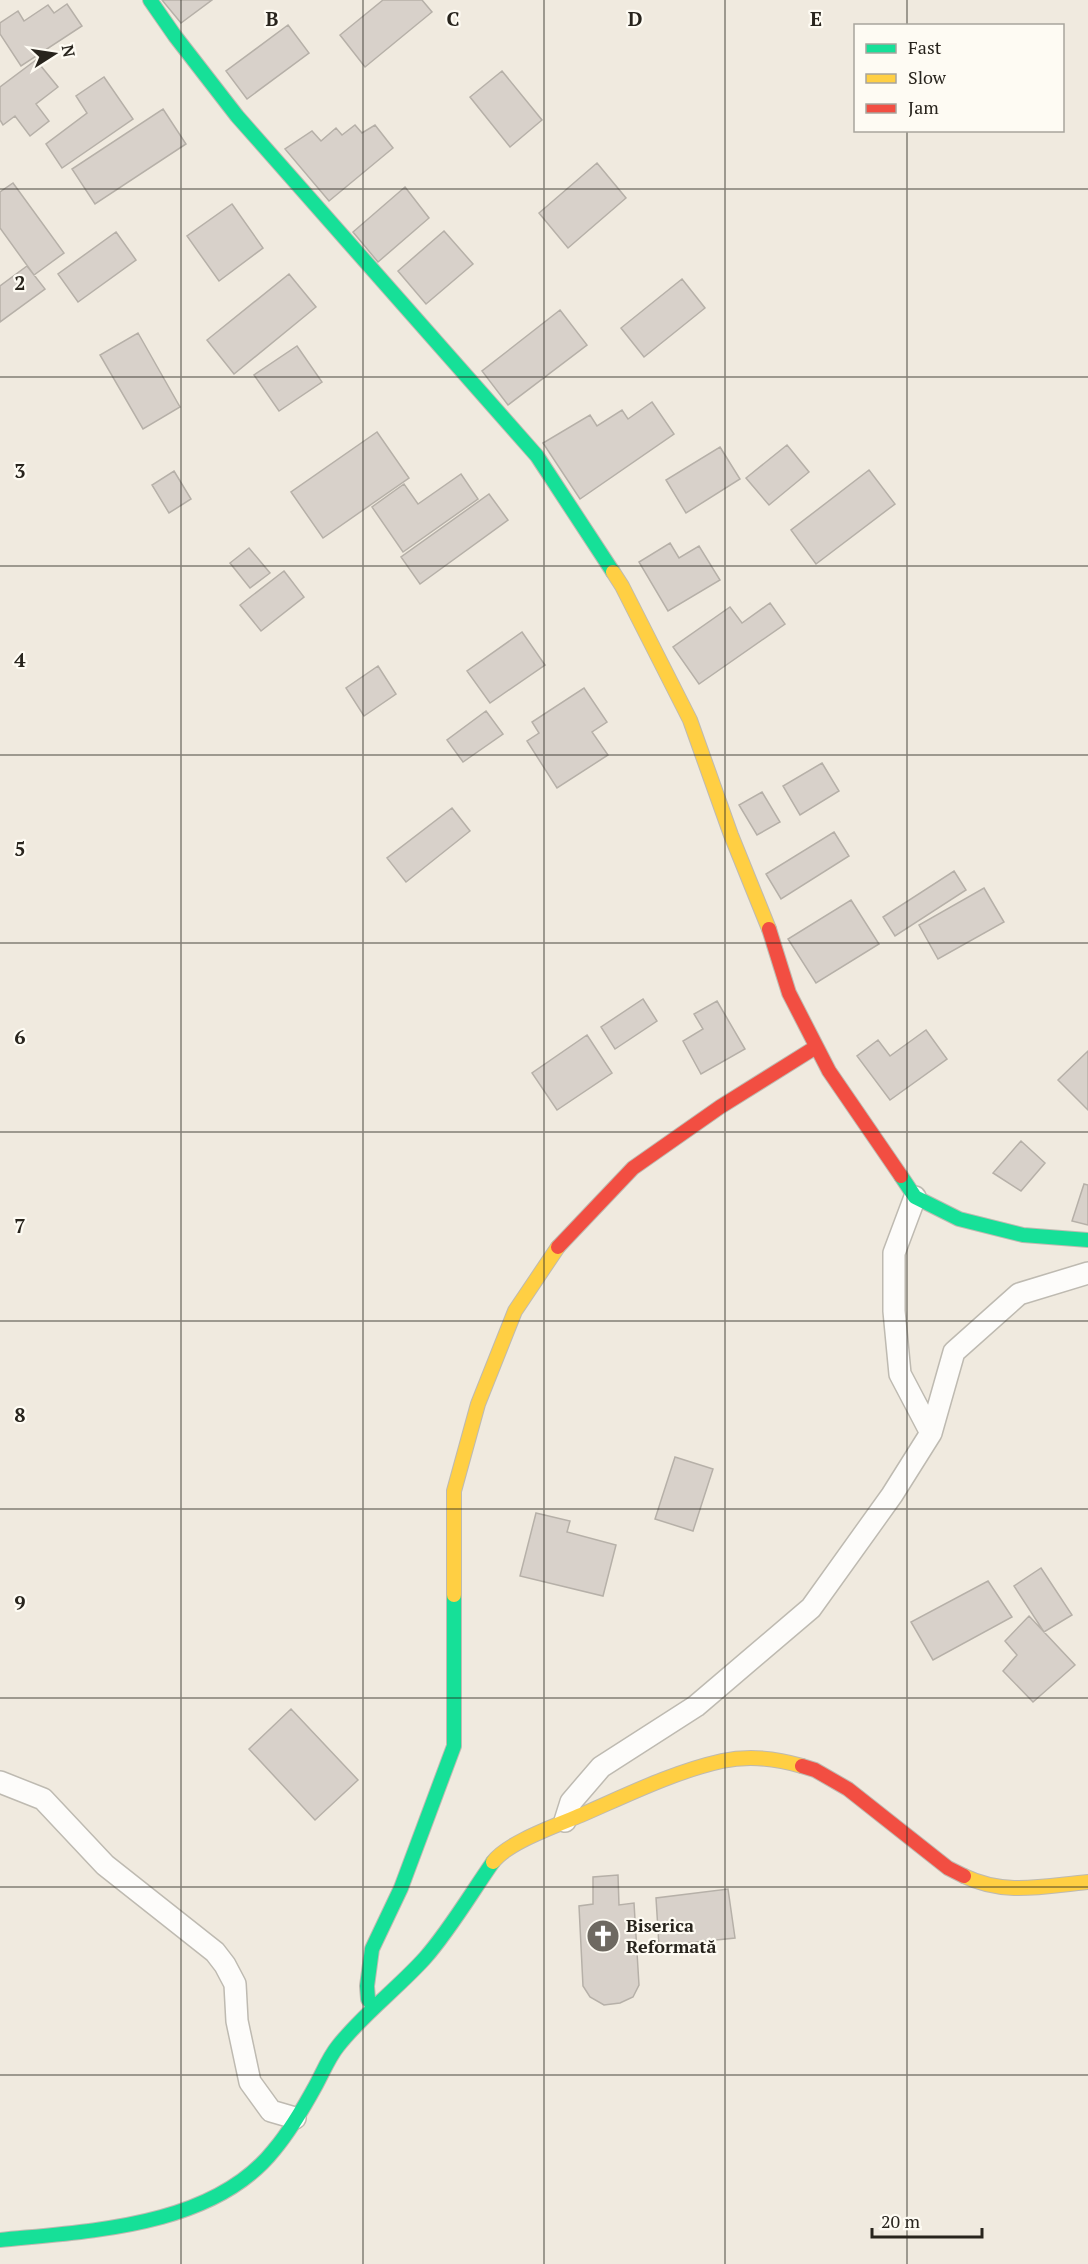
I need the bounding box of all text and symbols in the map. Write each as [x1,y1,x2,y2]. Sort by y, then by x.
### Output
text: B [266,5,279,32]
text: C [446,5,460,32]
text: D [628,5,642,32]
text: E [810,5,822,32]
north arrow [24,24,84,84]
legend [854,24,1064,132]
text: Fast [908,35,942,59]
text: N [57,43,81,59]
text: Slow [908,65,947,89]
text: Jam [908,95,939,119]
text: 2 [14,269,26,296]
text: 3 [14,457,26,484]
text: 4 [14,646,26,673]
text: 5 [14,835,26,862]
text: 6 [14,1023,26,1050]
text: 7 [14,1212,26,1239]
text: 8 [14,1401,26,1428]
text: 9 [14,1589,26,1616]
place label: Biserica Reformată [626,1913,717,1958]
church icon: Biserica Reformată [585,1918,621,1954]
scale bar [872,2201,982,2239]
text: 20 m [881,2209,921,2233]

